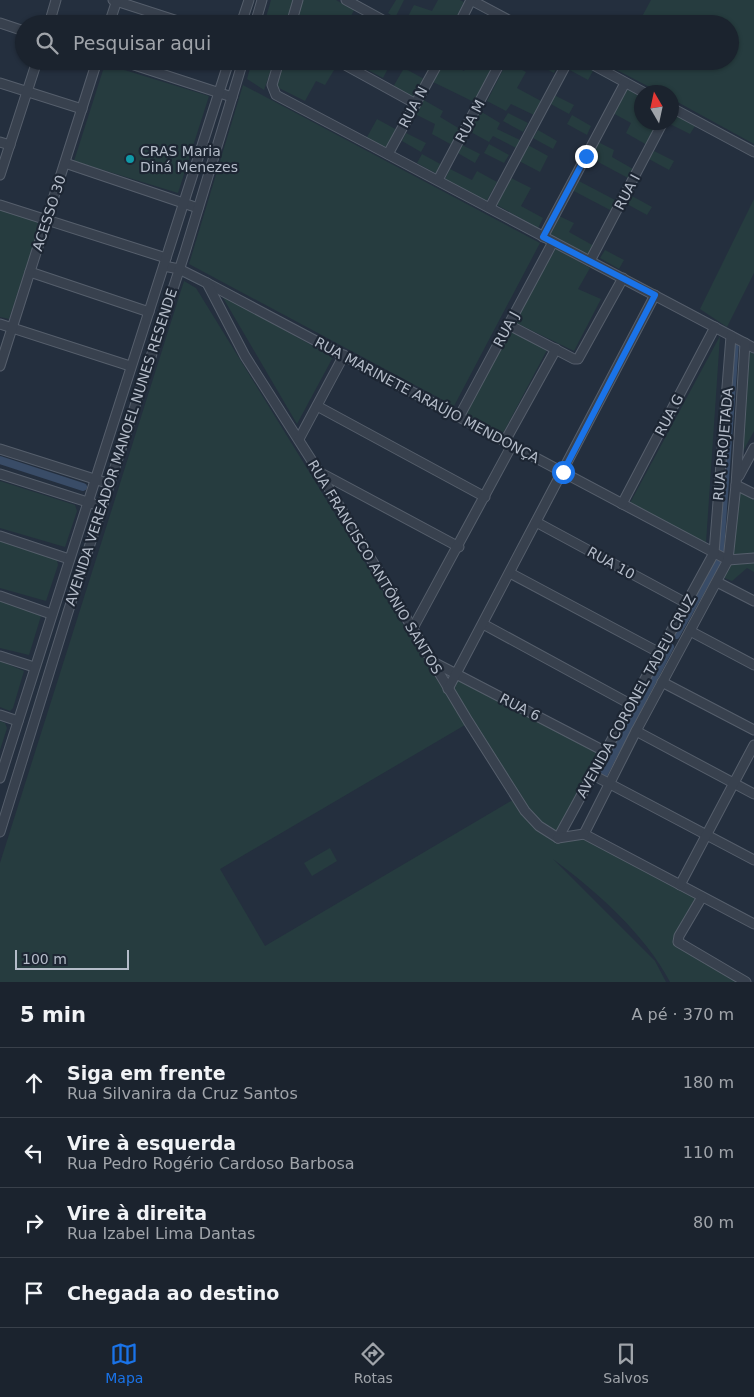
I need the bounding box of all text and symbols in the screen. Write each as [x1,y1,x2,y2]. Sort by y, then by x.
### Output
search box [15,15,739,70]
icon: search [33,29,61,57]
text: Pesquisar aqui [73,32,211,54]
street label: RUA N [395,84,431,130]
north arrow [634,85,679,130]
street label: RUA M [452,97,488,145]
place label: CRAS Maria Diná Menezes [140,143,238,175]
route end [575,145,598,168]
marker: CRAS Maria Diná Menezes [124,153,136,165]
street label: RUA I [611,171,643,213]
street label: ACESSO 30 [29,173,69,253]
street label: AVENIDA VEREADOR MANOEL NUNES RESENDE [62,286,180,608]
street label: RUA J [490,308,522,350]
street label: RUA MARINETE ARAÚJO MENDONÇA [312,333,543,466]
street label: RUA PROJETADA [710,386,736,501]
street label: RUA G [651,391,687,439]
street label: RUA FRANCISCO ANTÔNIO SANTOS [305,457,446,677]
route start [552,461,575,484]
street label: RUA 10 [584,543,638,583]
street label: AVENIDA CORONEL TADEU CRUZ [573,592,699,800]
street label: RUA 6 [497,690,543,724]
scale bar [15,947,129,970]
text: 100 m [22,951,67,967]
text: 5 min [20,1003,86,1027]
text: A pé · 370 m [632,1005,734,1024]
text: Siga em frente [67,1062,226,1084]
icon: ahead [20,1069,48,1097]
text: 180 m [683,1073,734,1092]
text: Rua Silvanira da Cruz Santos [67,1084,298,1103]
text: Vire à esquerda [67,1132,236,1154]
icon: left [20,1139,48,1167]
text: 110 m [683,1143,734,1162]
text: Rua Pedro Rogério Cardoso Barbosa [67,1154,355,1173]
text: Vire à direita [67,1202,207,1224]
icon: right [20,1209,48,1237]
text: 80 m [693,1213,734,1232]
text: Rua Izabel Lima Dantas [67,1224,255,1243]
icon: arrive [20,1279,48,1307]
text: Chegada ao destino [67,1282,279,1304]
tab: Mapa [105,1340,143,1386]
tab: Rotas [354,1340,393,1386]
tab: Salvos [603,1340,649,1386]

